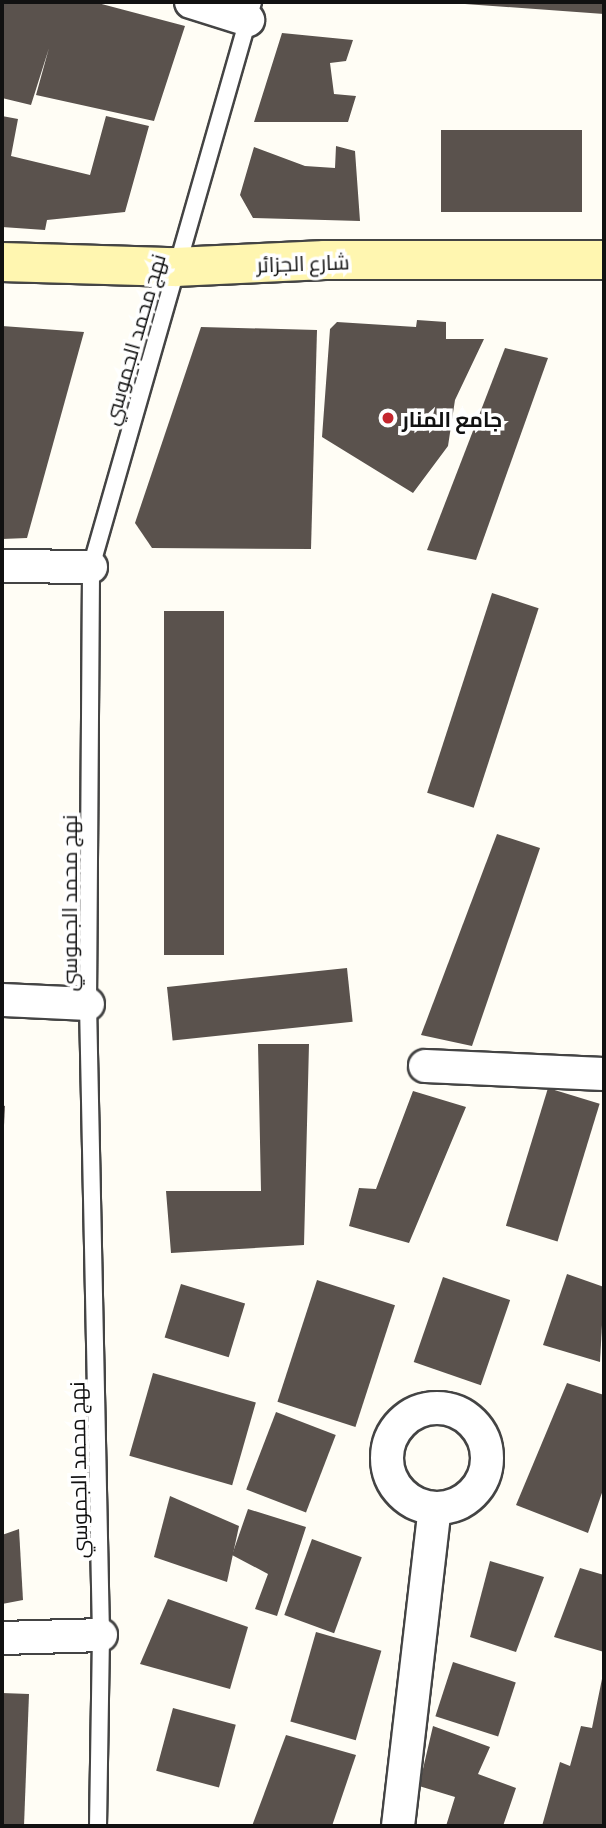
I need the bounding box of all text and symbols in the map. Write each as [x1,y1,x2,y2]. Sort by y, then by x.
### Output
street label: شارع الجزائر [256,248,350,276]
street label: نهج محمد الجموسي [97,251,169,427]
place label: جامع المنار [402,405,502,431]
marker: جامع المنار [380,410,396,426]
street label: نهج محمد الجموسي [55,815,81,991]
street label: نهج محمد الجموسي [63,1381,91,1559]

